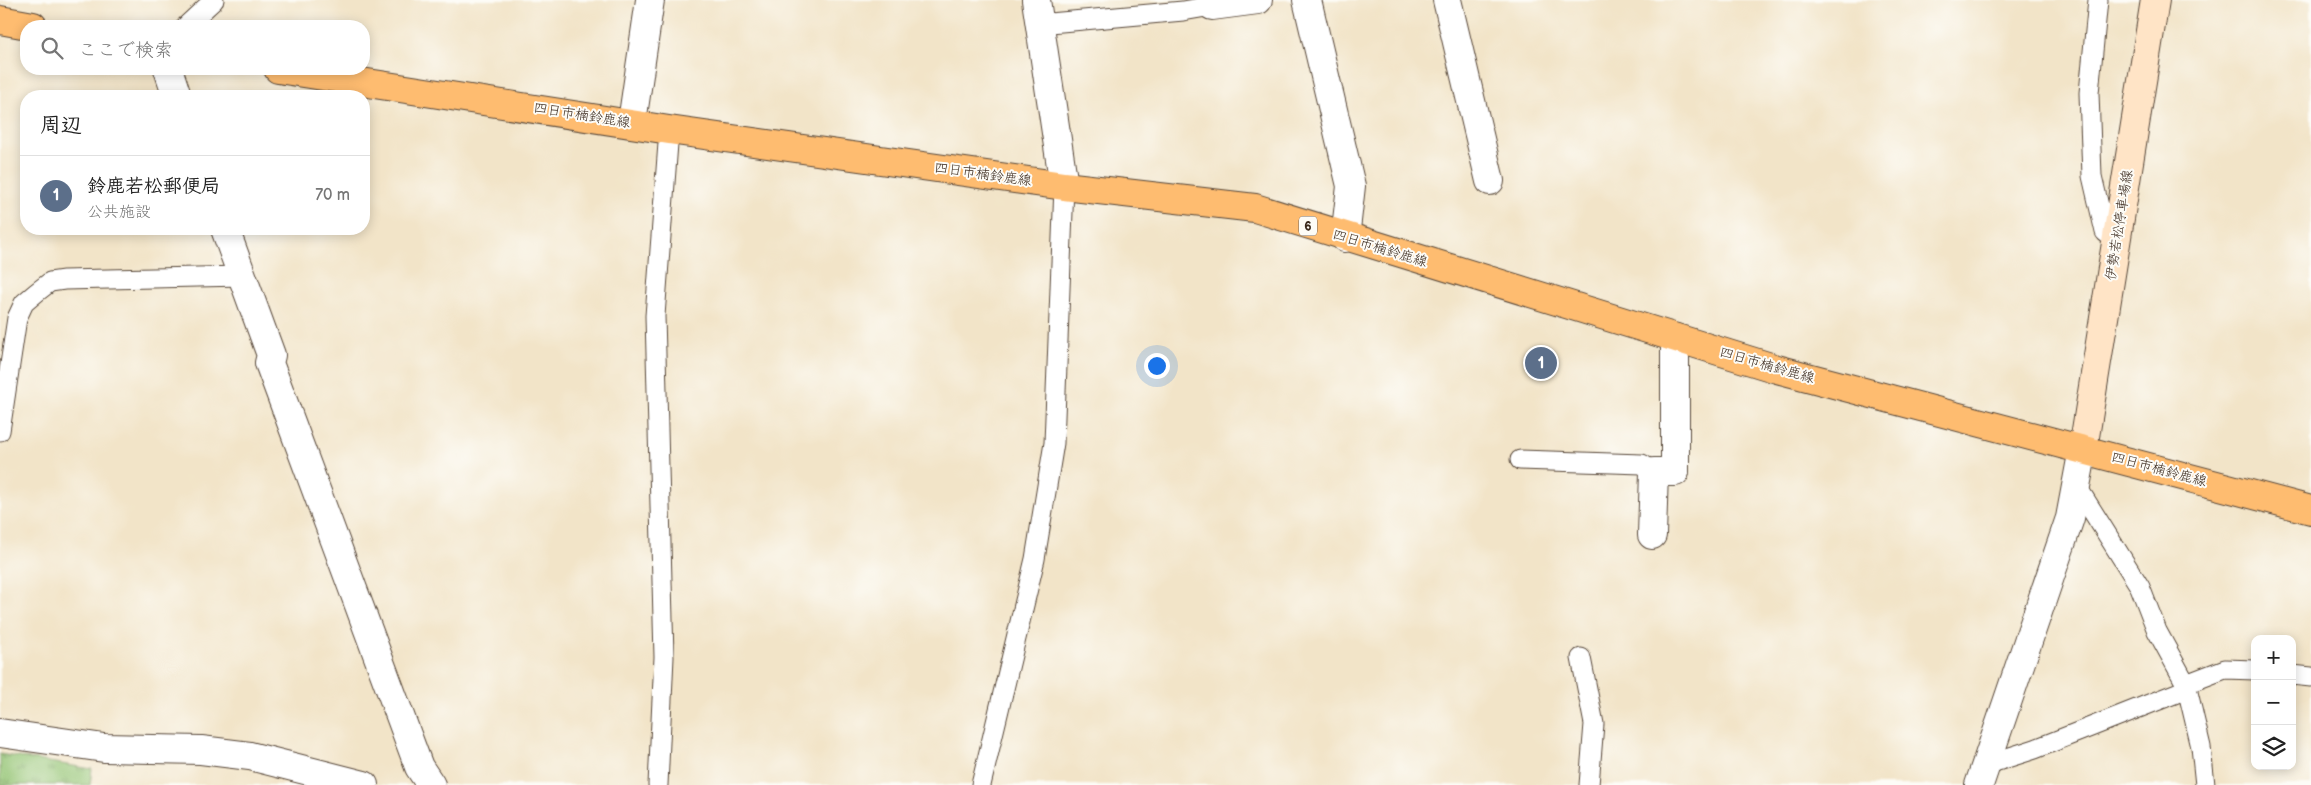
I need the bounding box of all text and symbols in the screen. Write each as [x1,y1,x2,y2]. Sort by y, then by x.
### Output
search box [20,20,370,75]
icon: search [38,34,66,62]
text: ここで検索 [78,39,173,62]
street label: 四日市楠鈴鹿線 [532,99,632,131]
text: 周辺 [40,113,82,138]
street label: 四日市楠鈴鹿線 [933,159,1033,189]
street label: 伊勢若松停車場線 [2102,168,2136,282]
text: 鈴鹿若松郵便局 [87,175,220,198]
text: 1 [53,186,59,205]
text: 70 m [315,186,350,205]
text: 公共施設 [87,203,151,222]
road number: 6 [1299,217,1317,236]
street label: 四日市楠鈴鹿線 [1331,226,1429,270]
street label: 四日市楠鈴鹿線 [1718,343,1816,387]
pin: 1 [1525,344,1557,382]
your location [1144,353,1170,379]
street label: 四日市楠鈴鹿線 [2109,448,2209,490]
map controls [2251,635,2296,770]
button: + [2251,635,2296,680]
button: − [2251,680,2296,725]
button: layers [2251,725,2296,770]

